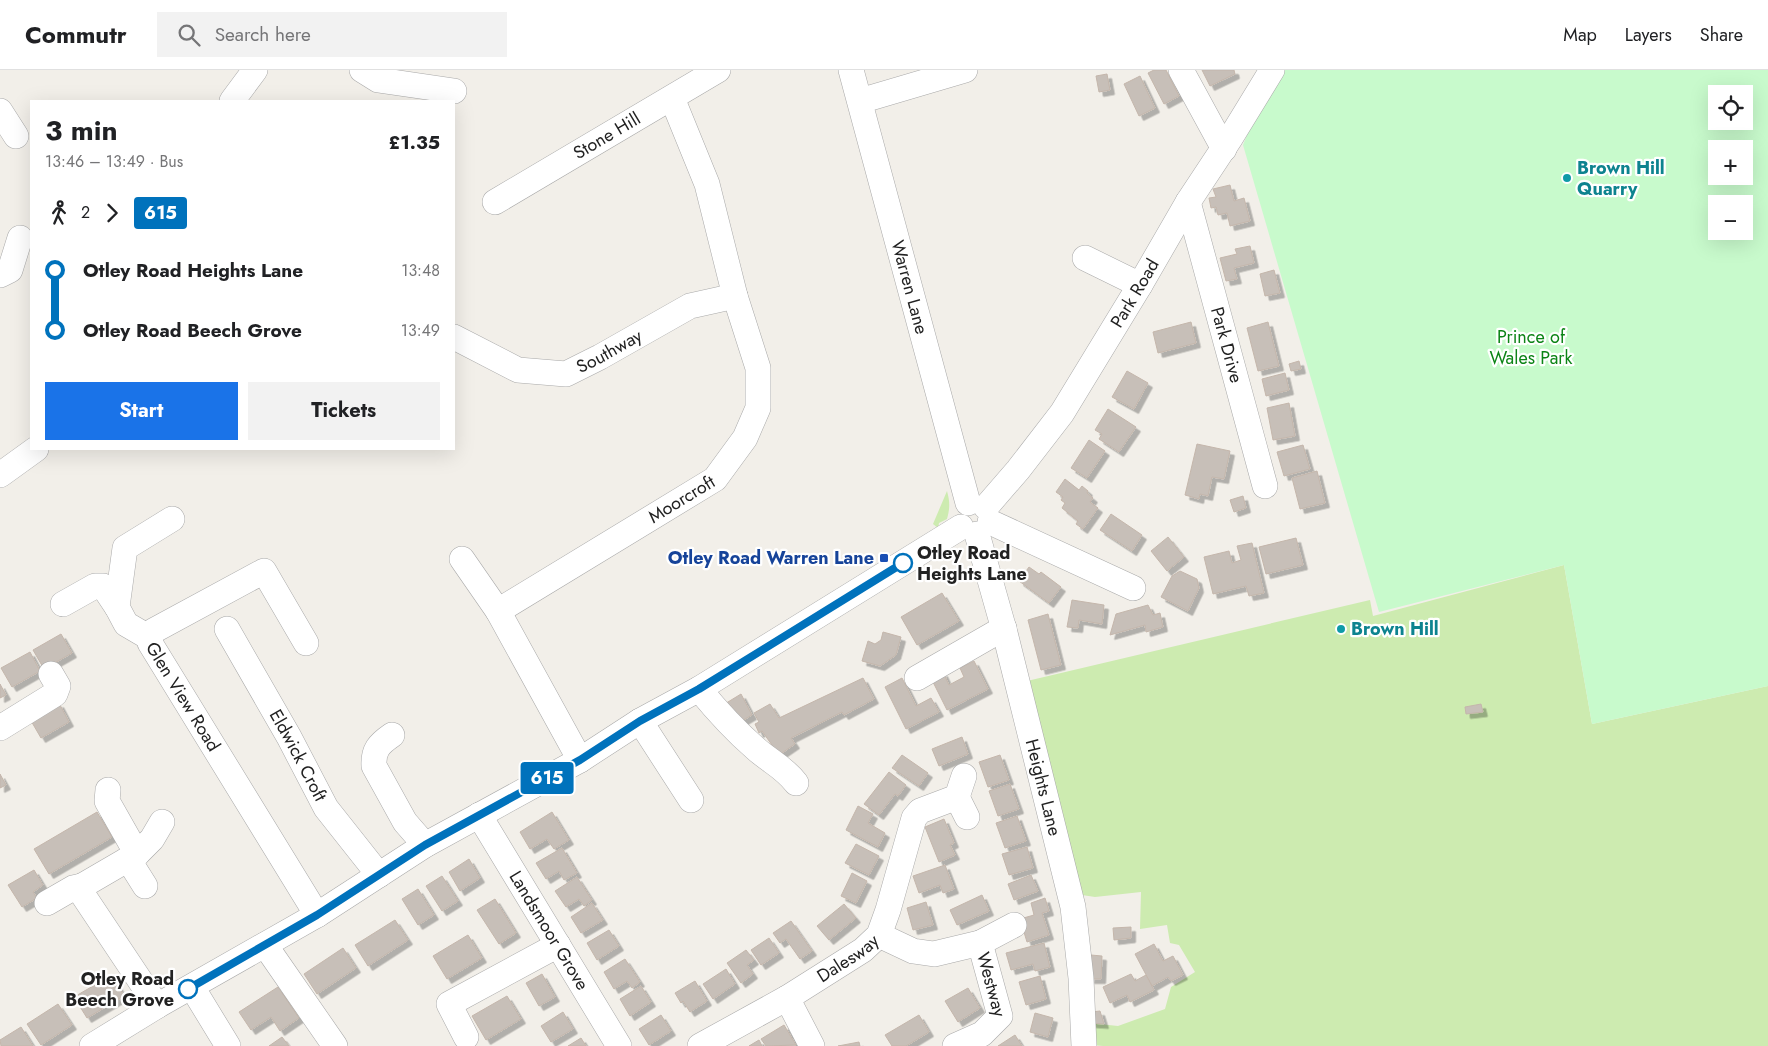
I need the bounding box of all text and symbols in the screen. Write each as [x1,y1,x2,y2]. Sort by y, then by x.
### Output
search box [157,12,507,57]
text: Commutr [25,17,127,52]
icon: search [175,21,203,49]
text: Search here [215,21,311,48]
text: Map [1563,22,1597,48]
text: Layers [1625,22,1672,48]
text: Share [1700,22,1743,48]
map controls [1708,85,1753,240]
button: locate [1708,85,1753,130]
street label: Stone Hill [568,106,645,166]
text: 3 min [45,110,118,151]
text: £1.35 [389,129,440,156]
button: + [1708,140,1753,185]
text: 13:46 – 13:49 · Bus [45,150,183,173]
place label: Brown Hill Quarry [1577,155,1665,202]
marker: Brown Hill Quarry [1561,172,1573,184]
button: − [1708,195,1753,240]
icon: walk [45,199,73,227]
icon: forward [98,199,126,227]
text: 615 [144,200,177,226]
text: 2 [81,201,90,224]
street label: Warren Lane [885,237,935,337]
street label: Park Road [1104,254,1165,333]
text: Otley Road Heights Lane [83,257,303,284]
text: 13:48 [401,259,440,282]
street label: Park Drive [1204,304,1249,386]
text: Otley Road Beech Grove [83,317,302,344]
text: 13:49 [401,319,440,342]
street label: Southway [572,323,647,380]
park label: Prince of Wales Park [1490,324,1572,371]
button: Start [45,382,238,440]
button: Tickets [248,382,440,440]
street label: Moorcroft [643,469,721,530]
place label: Otley Road Heights Lane [917,540,1027,587]
place label: Otley Road Warren Lane [668,545,874,571]
marker: Otley Road Warren Lane [878,552,890,564]
marker: Otley Road Heights Lane [893,553,913,573]
place label: Brown Hill [1351,616,1439,642]
marker: Brown Hill [1335,623,1347,635]
street label: Glen View Road [139,637,226,756]
street label: Eldwick Croft [263,705,334,806]
street label: Heights Lane [1019,736,1068,839]
line badge: 615 [518,762,576,794]
text: 615 [531,765,563,791]
street label: Landsmoor Grove [503,866,595,995]
street label: Dalesway [812,928,885,989]
street label: Westway [970,949,1013,1020]
place label: Otley Road Beech Grove [65,966,174,1013]
marker: Otley Road Beech Grove [178,979,198,999]

